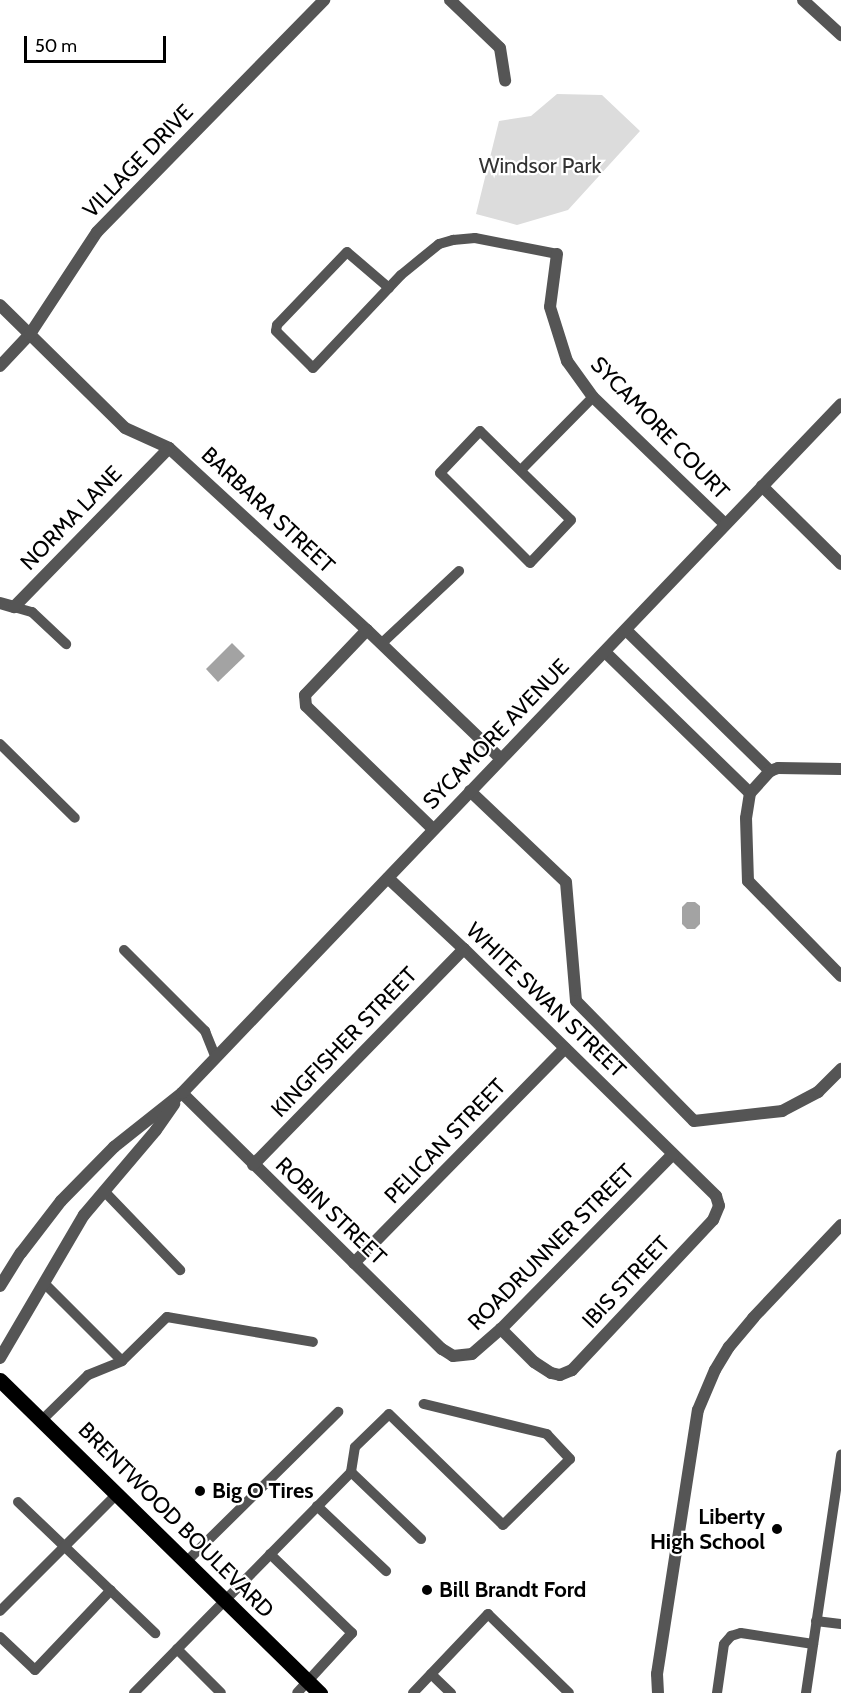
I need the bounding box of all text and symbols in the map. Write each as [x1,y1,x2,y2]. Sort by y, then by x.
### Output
scale bar [27,24,170,62]
text: 50 m [35,35,77,57]
street label: VILLAGE DRIVE [78,99,198,223]
park label: Windsor Park [479,153,601,179]
street label: SYCAMORE COURT [585,351,735,505]
street label: BARBARA STREET [196,442,340,578]
street label: NORMA LANE [15,461,127,575]
street label: SYCAMORE AVENUE [418,653,574,815]
street label: WHITE SWAN STREET [461,917,631,1083]
street label: KINGFISHER STREET [266,962,422,1122]
street label: PELICAN STREET [379,1073,511,1209]
street label: ROBIN STREET [270,1152,392,1270]
street label: ROADRUNNER STREET [462,1158,640,1336]
street label: IBIS STREET [577,1231,675,1333]
street label: BRENTWOOD BOULEVARD [73,1417,279,1623]
place label: Big O Tires [212,1478,314,1504]
marker: Big O Tires [193,1484,207,1498]
place label: Liberty High School [650,1503,765,1554]
marker: Liberty High School [770,1522,784,1536]
place label: Bill Brandt Ford [439,1577,586,1603]
marker: Bill Brandt Ford [420,1583,434,1597]

